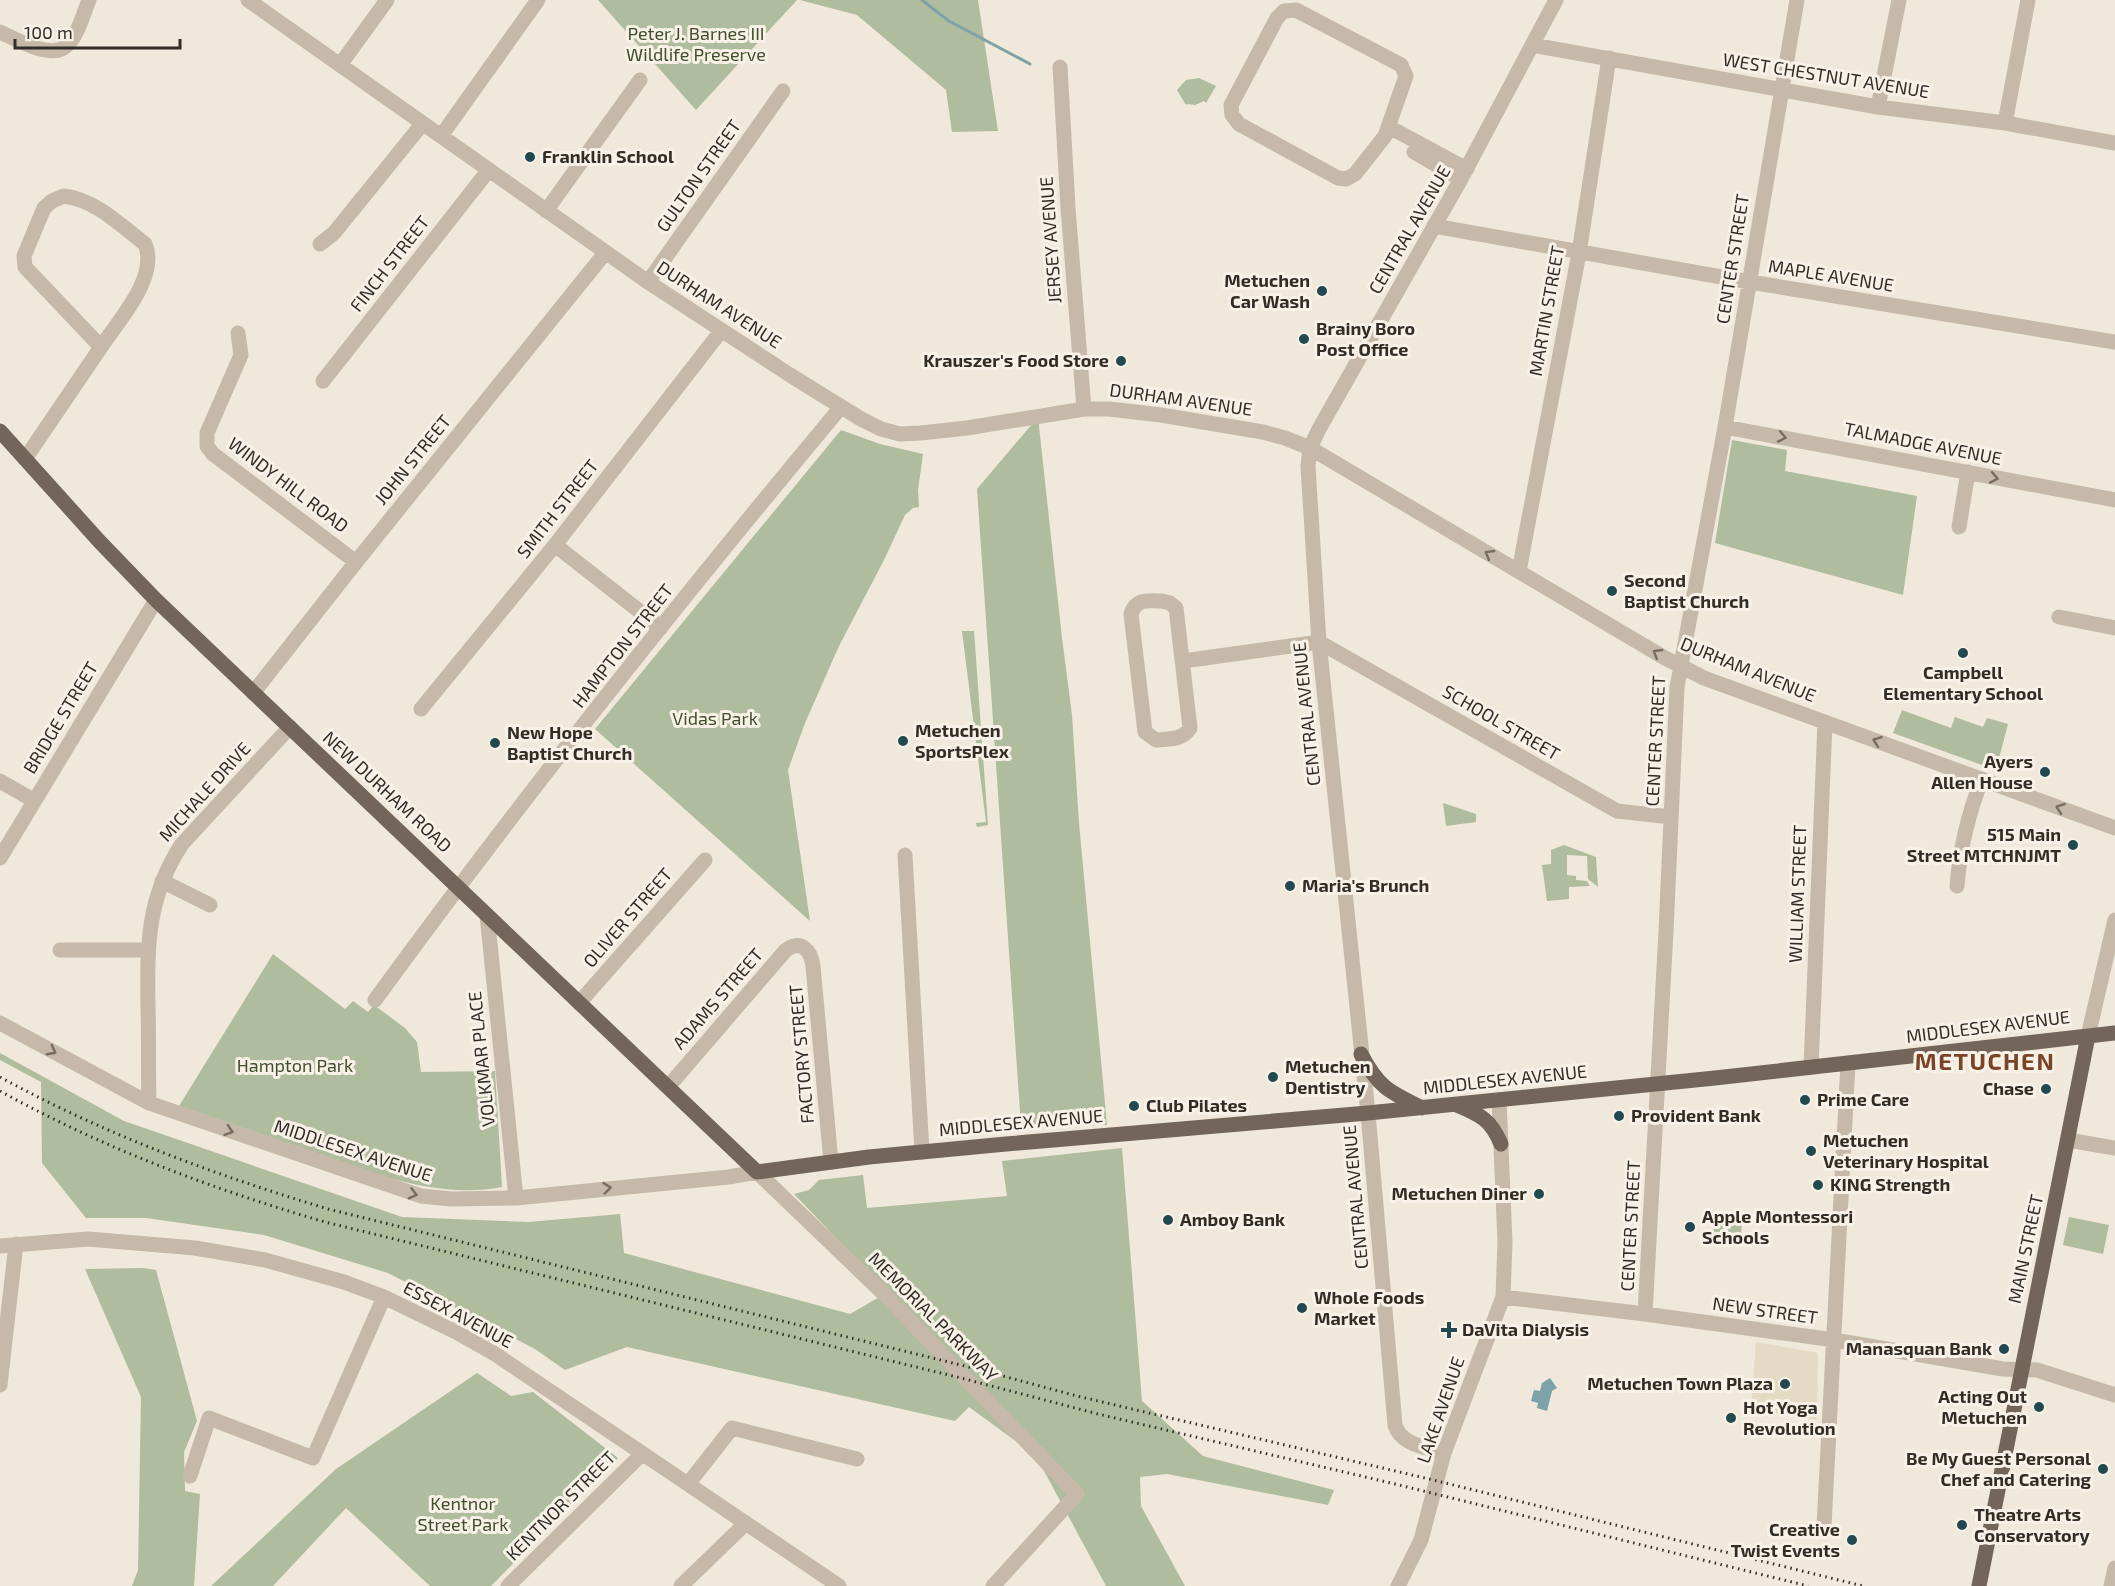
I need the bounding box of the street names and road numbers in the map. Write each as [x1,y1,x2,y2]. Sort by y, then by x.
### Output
street label: WEST CHESTNUT AVENUE [1721,48,1931,102]
street label: GULTON STREET [651,115,745,236]
street label: CENTRAL AVENUE [1363,161,1455,298]
street label: JERSEY AVENUE [1035,176,1065,304]
street label: CENTER STREET [1711,192,1753,325]
street label: FINCH STREET [345,211,434,316]
street label: MARTIN STREET [1524,243,1568,378]
street label: MAPLE AVENUE [1767,254,1896,296]
street label: DURHAM AVENUE [653,256,786,353]
street label: DURHAM AVENUE [1108,378,1254,420]
street label: JOHN STREET [369,410,455,509]
street label: TALMADGE AVENUE [1842,417,2004,469]
street label: WINDY HILL ROAD [224,432,353,537]
street label: SMITH STREET [512,454,603,562]
street label: HAMPTON STREET [567,579,678,712]
street label: DURHAM AVENUE [1677,632,1819,706]
street label: CENTRAL AVENUE [1288,641,1325,787]
street label: BRIDGE STREET [18,657,102,777]
street label: CENTER STREET [1641,674,1669,807]
street label: SCHOOL STREET [1439,680,1564,765]
street label: NEW DURHAM ROAD [319,726,457,857]
street label: MICHALE DRIVE [154,737,255,846]
street label: WILLIAM STREET [1784,824,1810,963]
street label: OLIVER STREET [578,863,677,972]
street label: ADAMS STREET [667,943,767,1053]
street label: FACTORY STREET [784,983,818,1124]
street label: VOLKMAR PLACE [463,990,499,1128]
street label: MIDDLESEX AVENUE [1905,1005,2071,1047]
street label: MIDDLESEX AVENUE [1422,1059,1588,1099]
street label: MIDDLESEX AVENUE [938,1104,1104,1140]
street label: MIDDLESEX AVENUE [272,1114,435,1186]
street label: CENTRAL AVENUE [1338,1124,1372,1270]
street label: CENTER STREET [1616,1159,1644,1292]
street label: MAIN STREET [2003,1192,2047,1305]
street label: MEMORIAL PARKWAY [865,1247,1003,1386]
street label: ESSEX AVENUE [400,1276,517,1352]
street label: NEW STREET [1711,1292,1820,1328]
street label: LAKE AVENUE [1412,1354,1469,1466]
street label: KENTNOR STREET [501,1446,620,1565]

